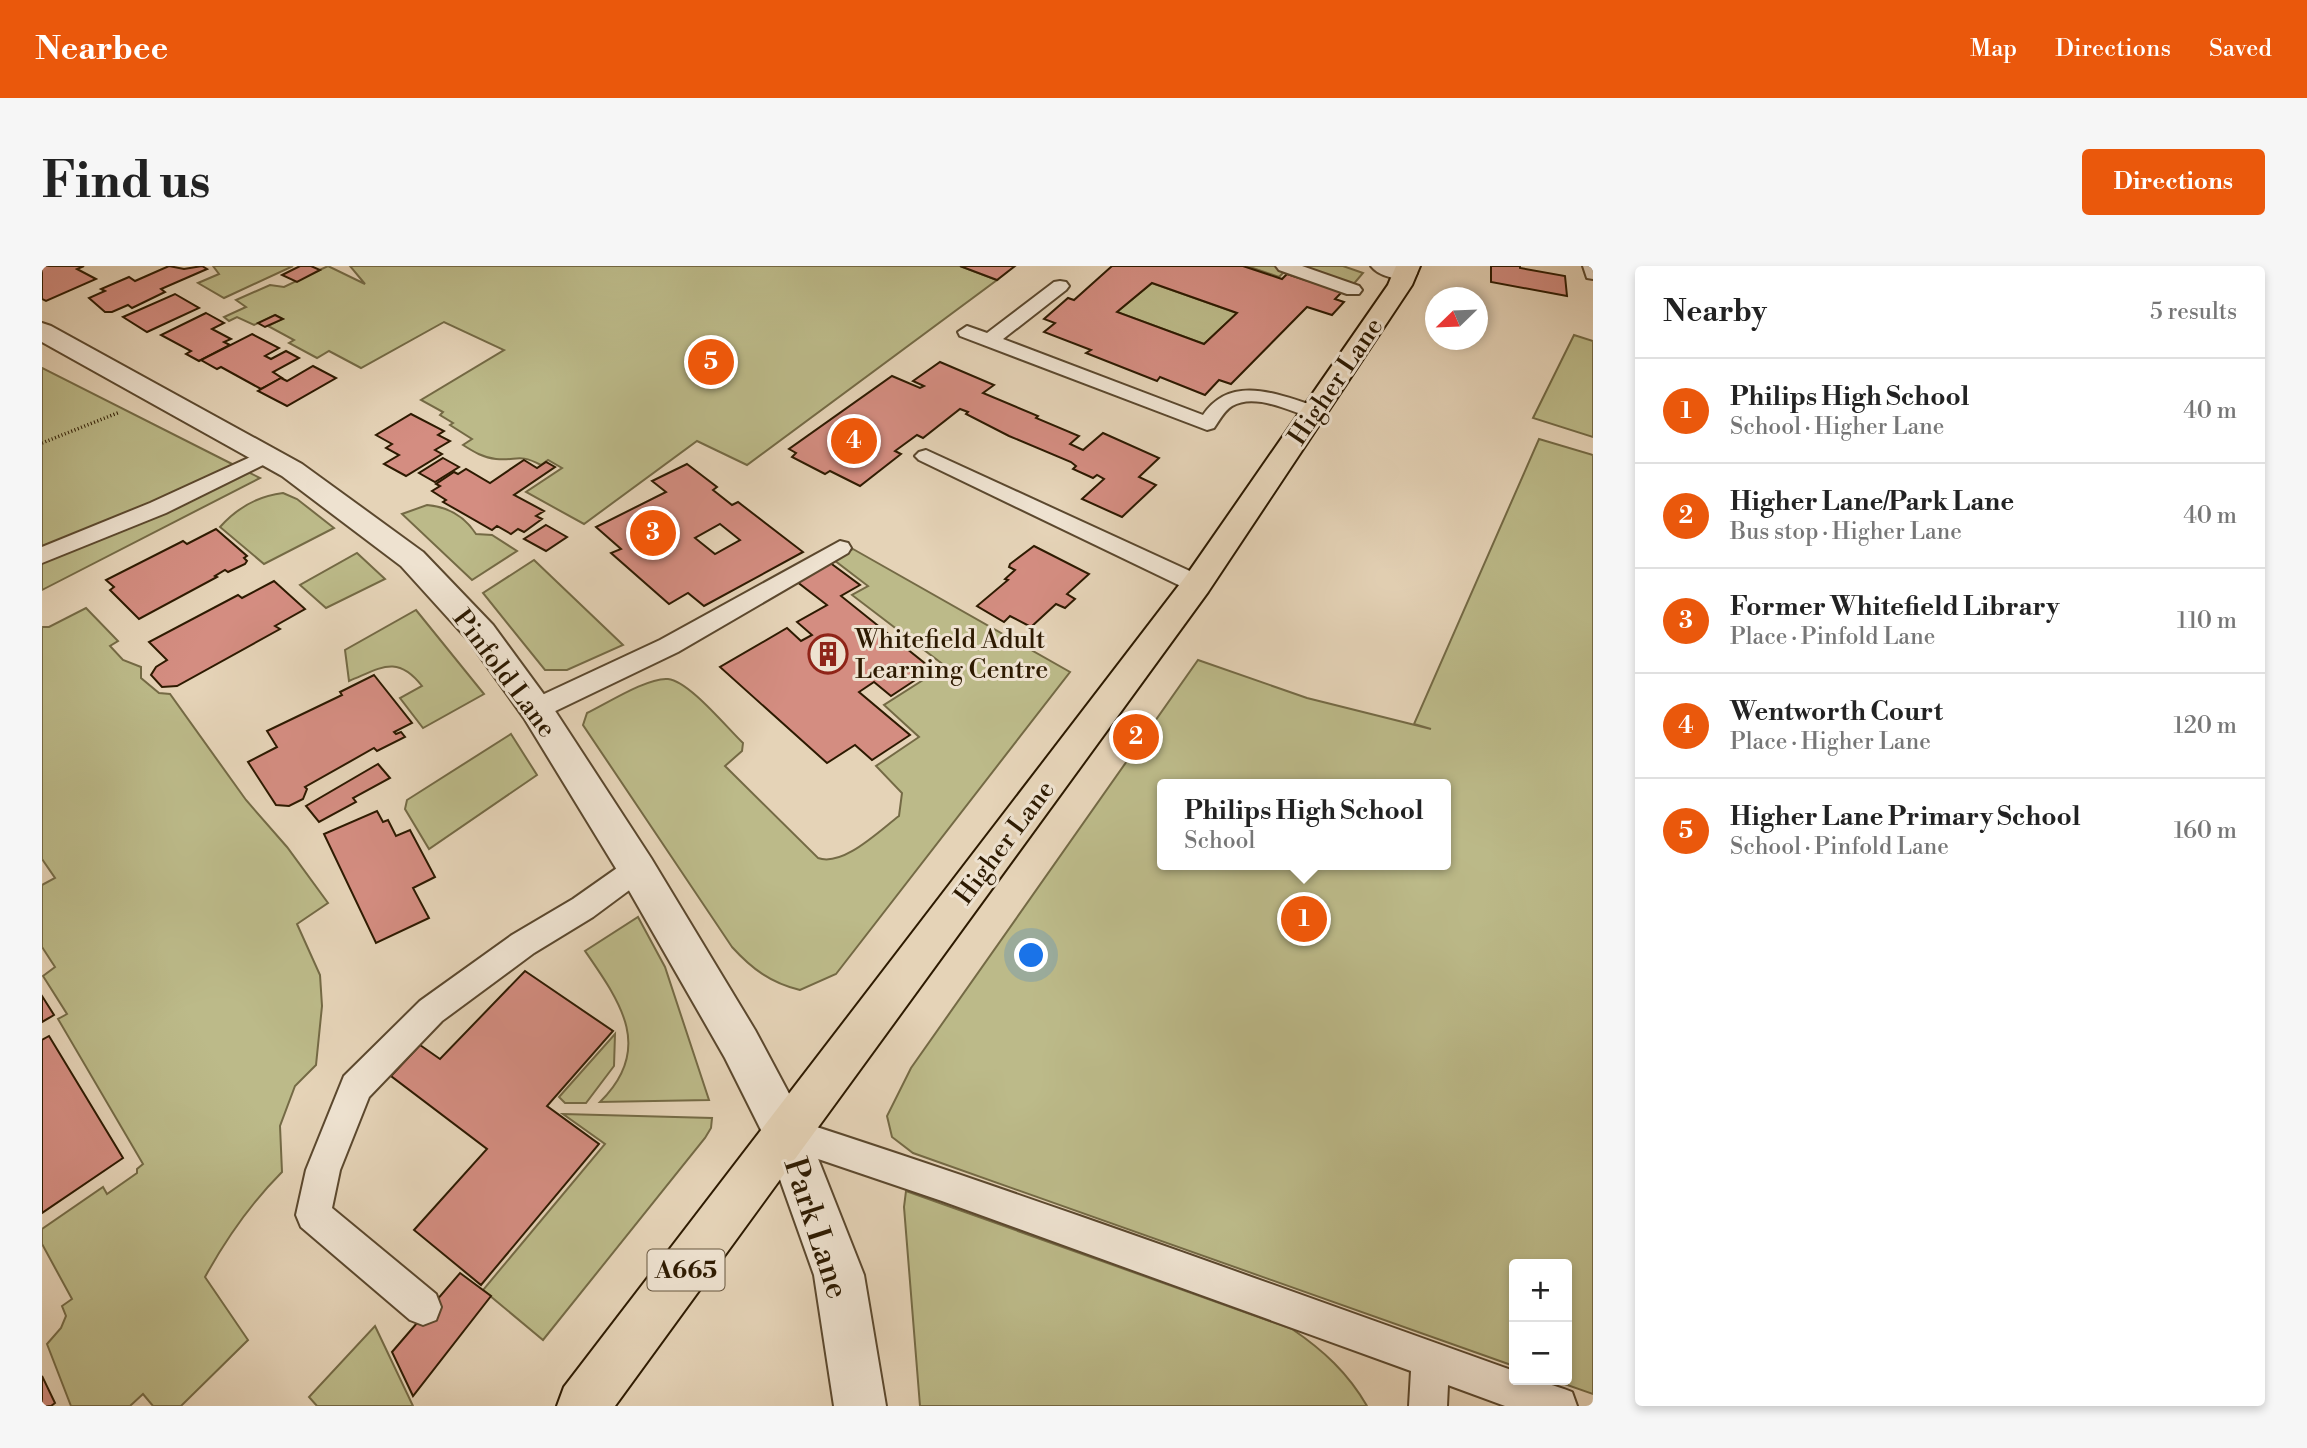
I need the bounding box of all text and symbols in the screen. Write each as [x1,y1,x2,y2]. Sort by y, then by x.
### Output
text: Nearbee [35,29,168,70]
text: Map [1970,34,2017,64]
text: Directions [2055,34,2171,64]
text: Saved [2209,34,2272,64]
button: Directions [2082,149,2265,215]
text: Find us [42,152,211,213]
north arrow [1425,287,1488,350]
text: Nearby [1663,293,1767,331]
text: 5 results [2150,298,2237,326]
street label: Higher Lane [1281,312,1390,451]
pin: 5 [688,336,734,388]
text: Philips High School [1730,381,1969,413]
text: 1 [1680,397,1692,425]
text: 40 m [2183,397,2237,425]
text: School · Higher Lane [1730,413,1944,441]
pin: 4 [831,415,877,467]
text: Higher Lane/Park Lane [1730,486,2014,518]
text: 2 [1679,502,1693,530]
text: 40 m [2183,502,2237,530]
pin: 3 [630,507,676,559]
text: Bus stop · Higher Lane [1730,518,1962,546]
text: Former Whitefield Library [1730,591,2059,623]
street label: Pinfold Lane [446,603,563,744]
text: 3 [1679,607,1693,635]
text: 110 m [2177,607,2237,635]
text: Place · Pinfold Lane [1730,623,1935,651]
place label: Whitefield Adult Learning Centre [854,624,1048,686]
building icon: Whitefield Adult Learning Centre [807,633,849,675]
text: Wentworth Court [1730,696,1943,728]
pin: 2 [1113,711,1159,763]
text: 4 [1678,712,1694,740]
text: 120 m [2173,712,2237,740]
text: Place · Higher Lane [1730,728,1931,756]
street label: Higher Lane [948,774,1062,911]
popup [1157,779,1451,870]
text: Philips High School [1184,795,1424,827]
text: Higher Lane Primary School [1730,801,2080,833]
text: 5 [1679,817,1693,845]
text: 160 m [2174,817,2237,845]
text: School [1184,827,1255,855]
text: School · Pinfold Lane [1730,833,1949,861]
pin: 1 [1281,893,1327,945]
your location [1014,938,1048,972]
street label: Park Lane [775,1153,858,1304]
road number: A665 [648,1250,724,1290]
map controls [1509,1259,1572,1385]
button: + [1509,1259,1572,1322]
button: − [1509,1322,1572,1385]

